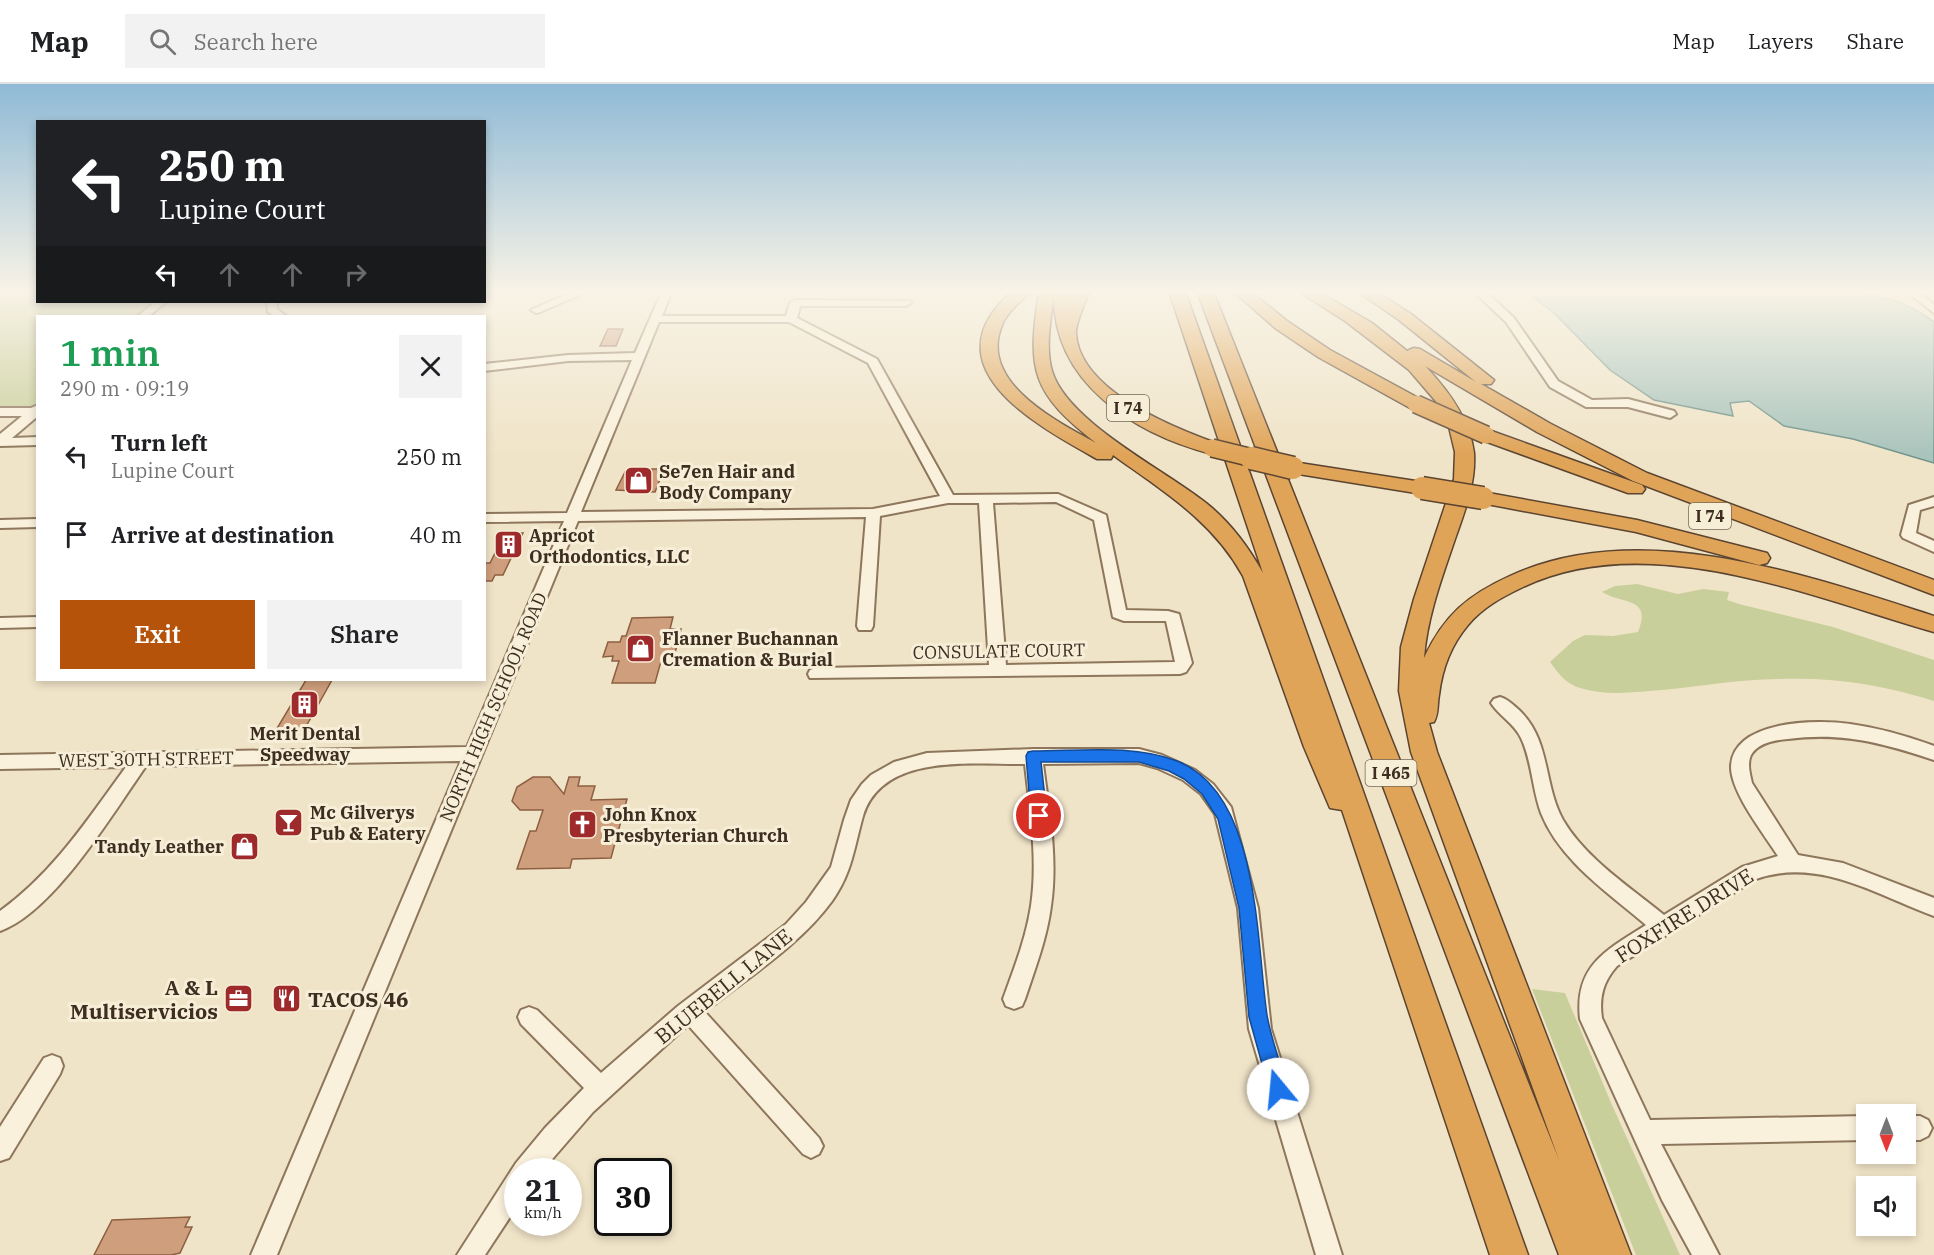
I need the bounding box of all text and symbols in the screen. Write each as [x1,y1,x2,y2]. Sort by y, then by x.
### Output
search box [125,14,545,68]
text: Map [30,23,89,60]
icon: search [146,25,179,58]
text: Search here [194,27,318,56]
text: Map [1672,27,1715,55]
text: Layers [1748,27,1814,55]
text: Share [1847,27,1904,55]
text: 250 m [159,138,285,193]
icon: left [60,144,138,222]
text: Lupine Court [159,191,325,226]
icon: left [150,258,183,291]
icon: ahead [213,258,246,291]
icon: ahead [276,258,309,291]
icon: right [339,258,372,291]
text: 1 min [60,329,160,376]
button: close [399,335,462,398]
text: 290 m · 09:19 [60,375,189,402]
road number: I 74 [1107,395,1149,421]
text: Turn left [111,428,207,457]
icon: left [60,440,93,473]
text: 250 m [396,442,462,471]
text: Lupine Court [111,457,234,484]
place label: Se7en Hair and Body Company [659,460,795,504]
shop icon: Se7en Hair and Body Company [622,465,654,497]
road number: I 74 [1689,503,1731,529]
icon: arrive [60,518,93,551]
text: Arrive at destination [111,520,334,549]
text: 40 m [410,520,462,549]
place label: Apricot Orthodontics, LLC [529,524,690,568]
building icon: Apricot Orthodontics, LLC [492,529,524,561]
street label: NORTH HIGH SCHOOL ROAD [434,589,552,825]
button: Exit [60,600,255,669]
button: Share [267,600,462,669]
place label: Flanner Buchannan Cremation & Burial [662,627,839,671]
shop icon: Flanner Buchannan Cremation & Burial [625,632,657,664]
street label: CONSULATE COURT [912,638,1086,664]
building icon: Merit Dental Speedway [289,688,321,720]
place label: Merit Dental Speedway [250,722,360,766]
street label: WEST 30TH STREET [58,746,234,772]
road number: I 465 [1366,760,1416,786]
pin [1013,790,1064,841]
icon: arrive [1022,799,1055,832]
place label: Mc Gilverys Pub & Eatery [310,801,426,845]
place label: John Knox Presbyterian Church [603,803,789,847]
bar icon: Mc Gilverys Pub & Eatery [273,806,305,838]
church icon: John Knox Presbyterian Church [566,808,598,840]
shop icon: Tandy Leather [229,830,261,862]
place label: Tandy Leather [95,835,224,858]
street label: FOXFIRE DRIVE [1610,861,1758,969]
street label: BLUEBELL LANE [649,922,797,1050]
place label: A & L Multiservicios [70,973,218,1025]
office icon: A & L Multiservicios [223,983,255,1015]
restaurant icon: TACOS 46 [271,983,303,1015]
place label: TACOS 46 [308,985,409,1013]
position arrow [1246,1057,1310,1121]
north arrow [1856,1104,1916,1164]
map controls [1856,1104,1916,1236]
speed limit sign: 30 [594,1158,672,1236]
text: 21 [525,1170,561,1209]
button: sound [1856,1176,1916,1236]
text: km/h [524,1203,562,1222]

